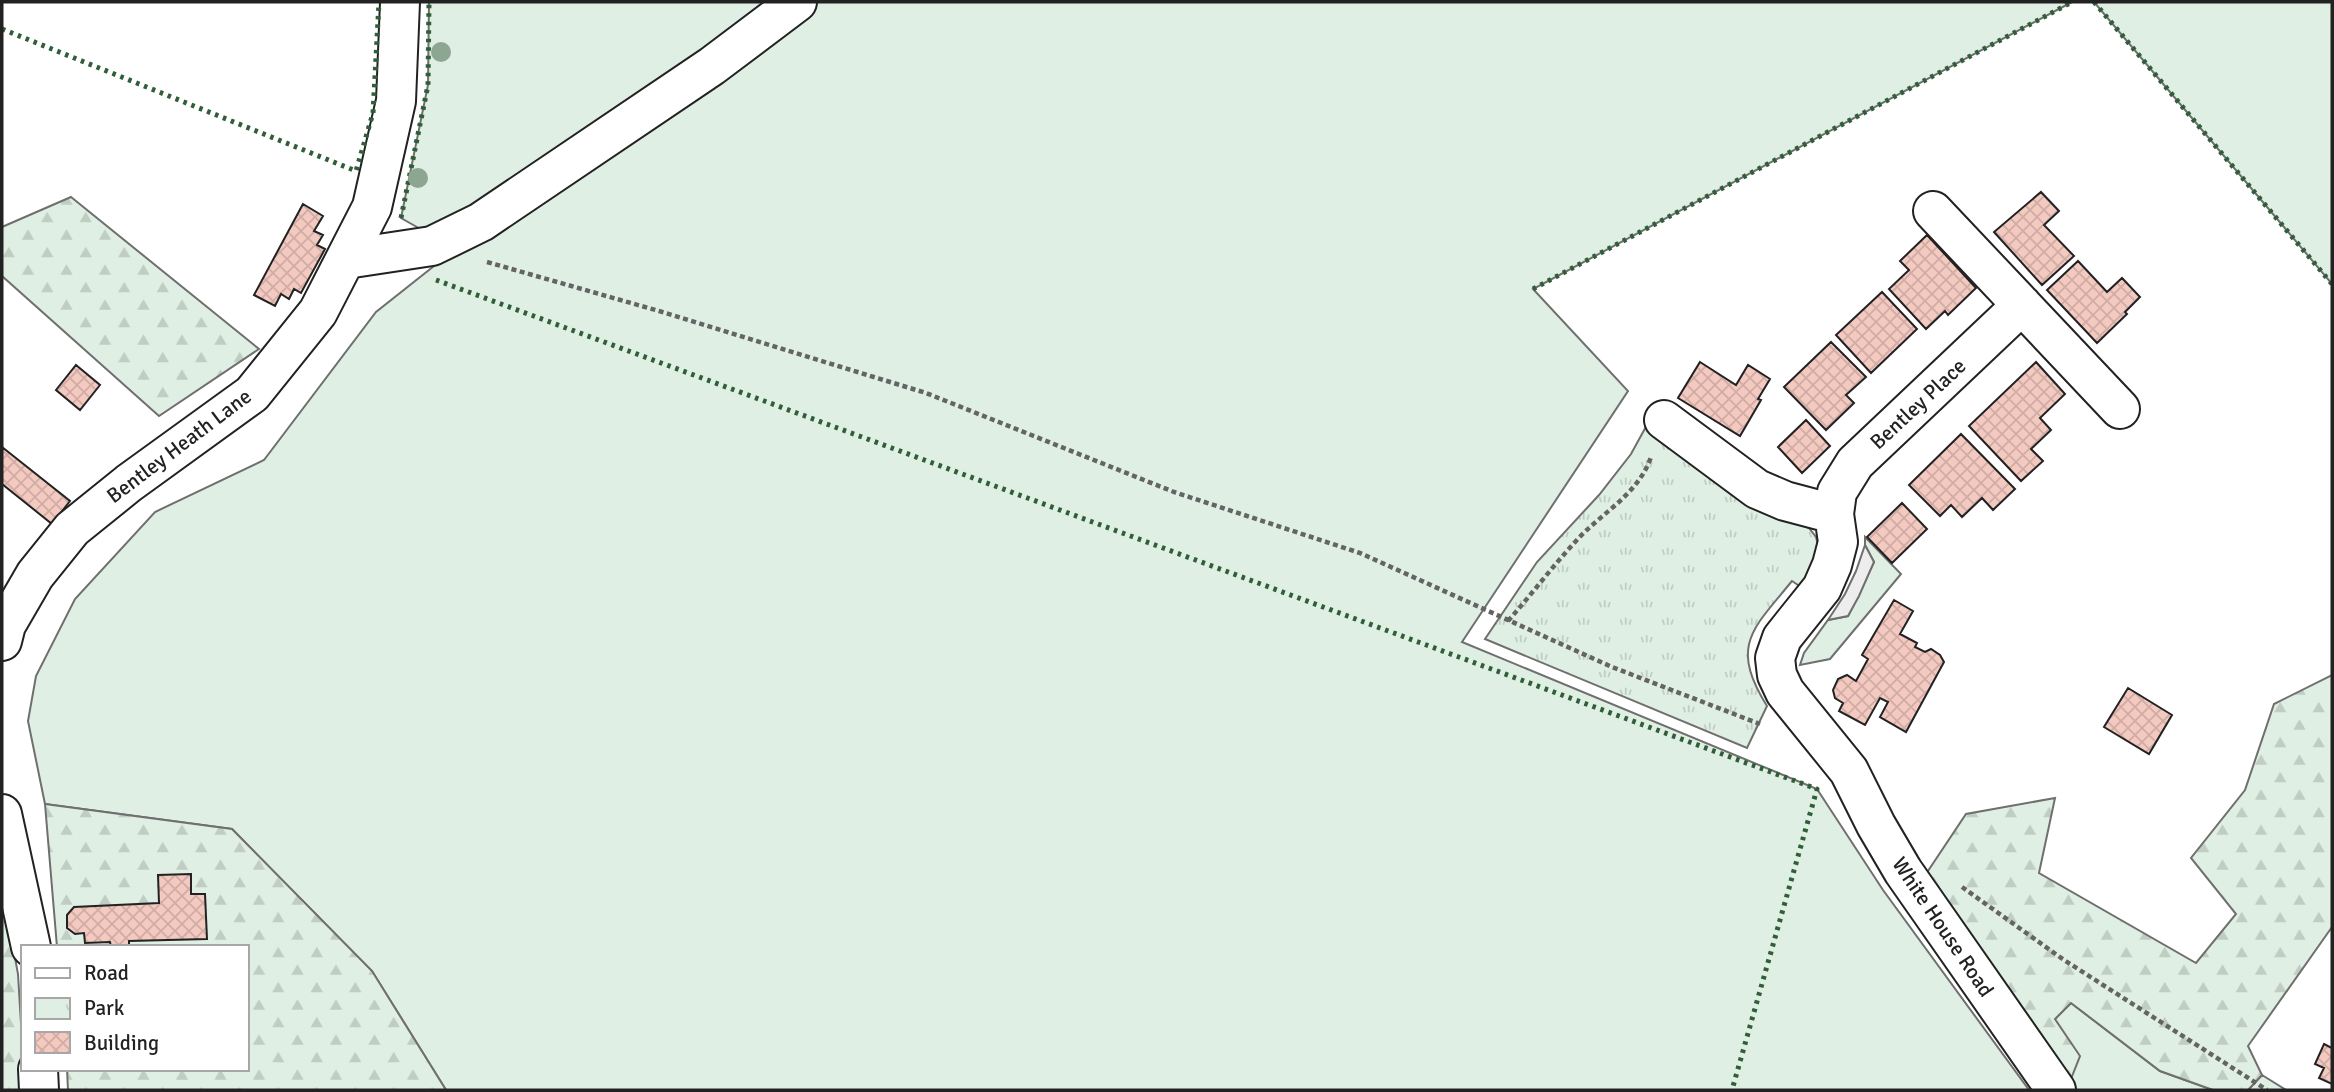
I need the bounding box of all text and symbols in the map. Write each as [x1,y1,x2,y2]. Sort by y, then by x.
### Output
street label: Bentley Place [1865,353,1971,455]
street label: Bentley Heath Lane [101,383,257,509]
street label: White House Road [1887,852,1999,1002]
legend [21,945,248,1071]
text: Road [84,960,129,986]
text: Park [84,995,125,1021]
text: Building [84,1030,159,1056]

